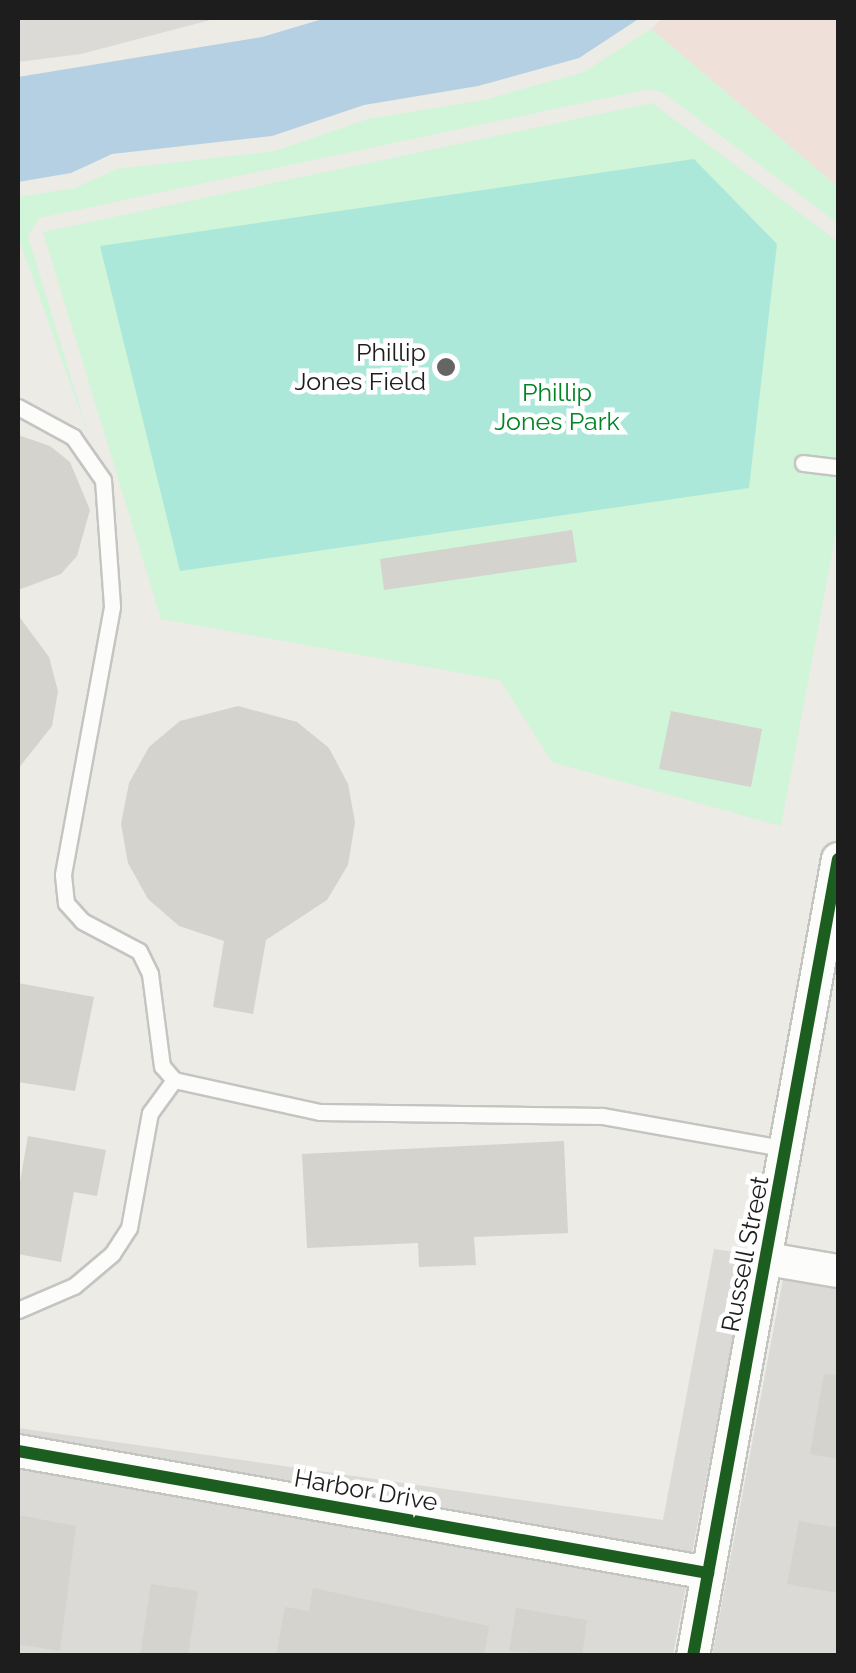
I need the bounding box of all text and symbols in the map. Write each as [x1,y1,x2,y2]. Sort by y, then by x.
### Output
place label: Phillip Jones Field [294,338,426,397]
marker: Phillip Jones Field [435,356,457,378]
park label: Phillip Jones Park [494,378,620,437]
street label: Russell Street [715,1173,775,1335]
street label: Harbor Drive [292,1463,440,1517]

